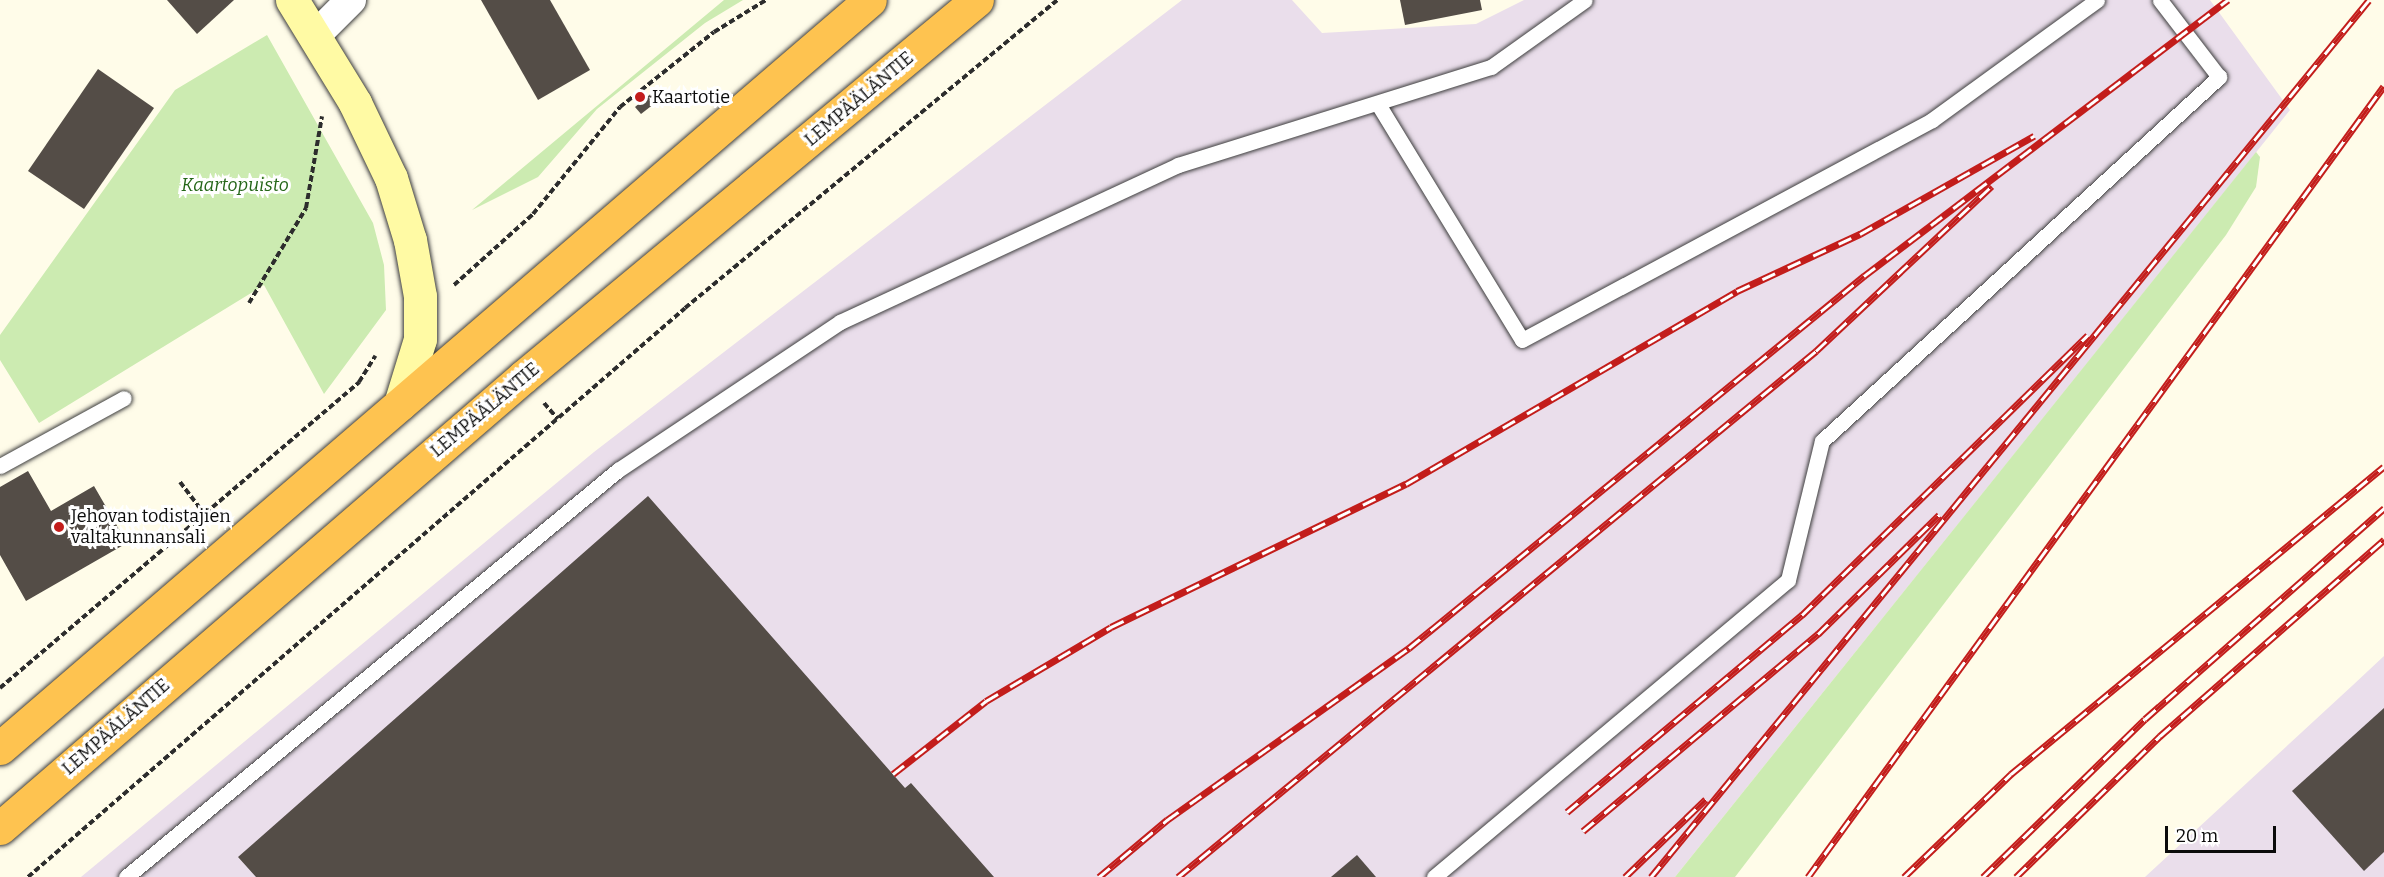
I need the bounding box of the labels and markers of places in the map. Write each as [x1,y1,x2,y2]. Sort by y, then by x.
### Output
place label: Kaartotie [652,86,730,108]
marker: Kaartotie [633,90,647,104]
place label: Jehovan todistajien valtakunnansali [71,506,231,548]
marker: Jehovan todistajien valtakunnansali [52,520,66,534]

